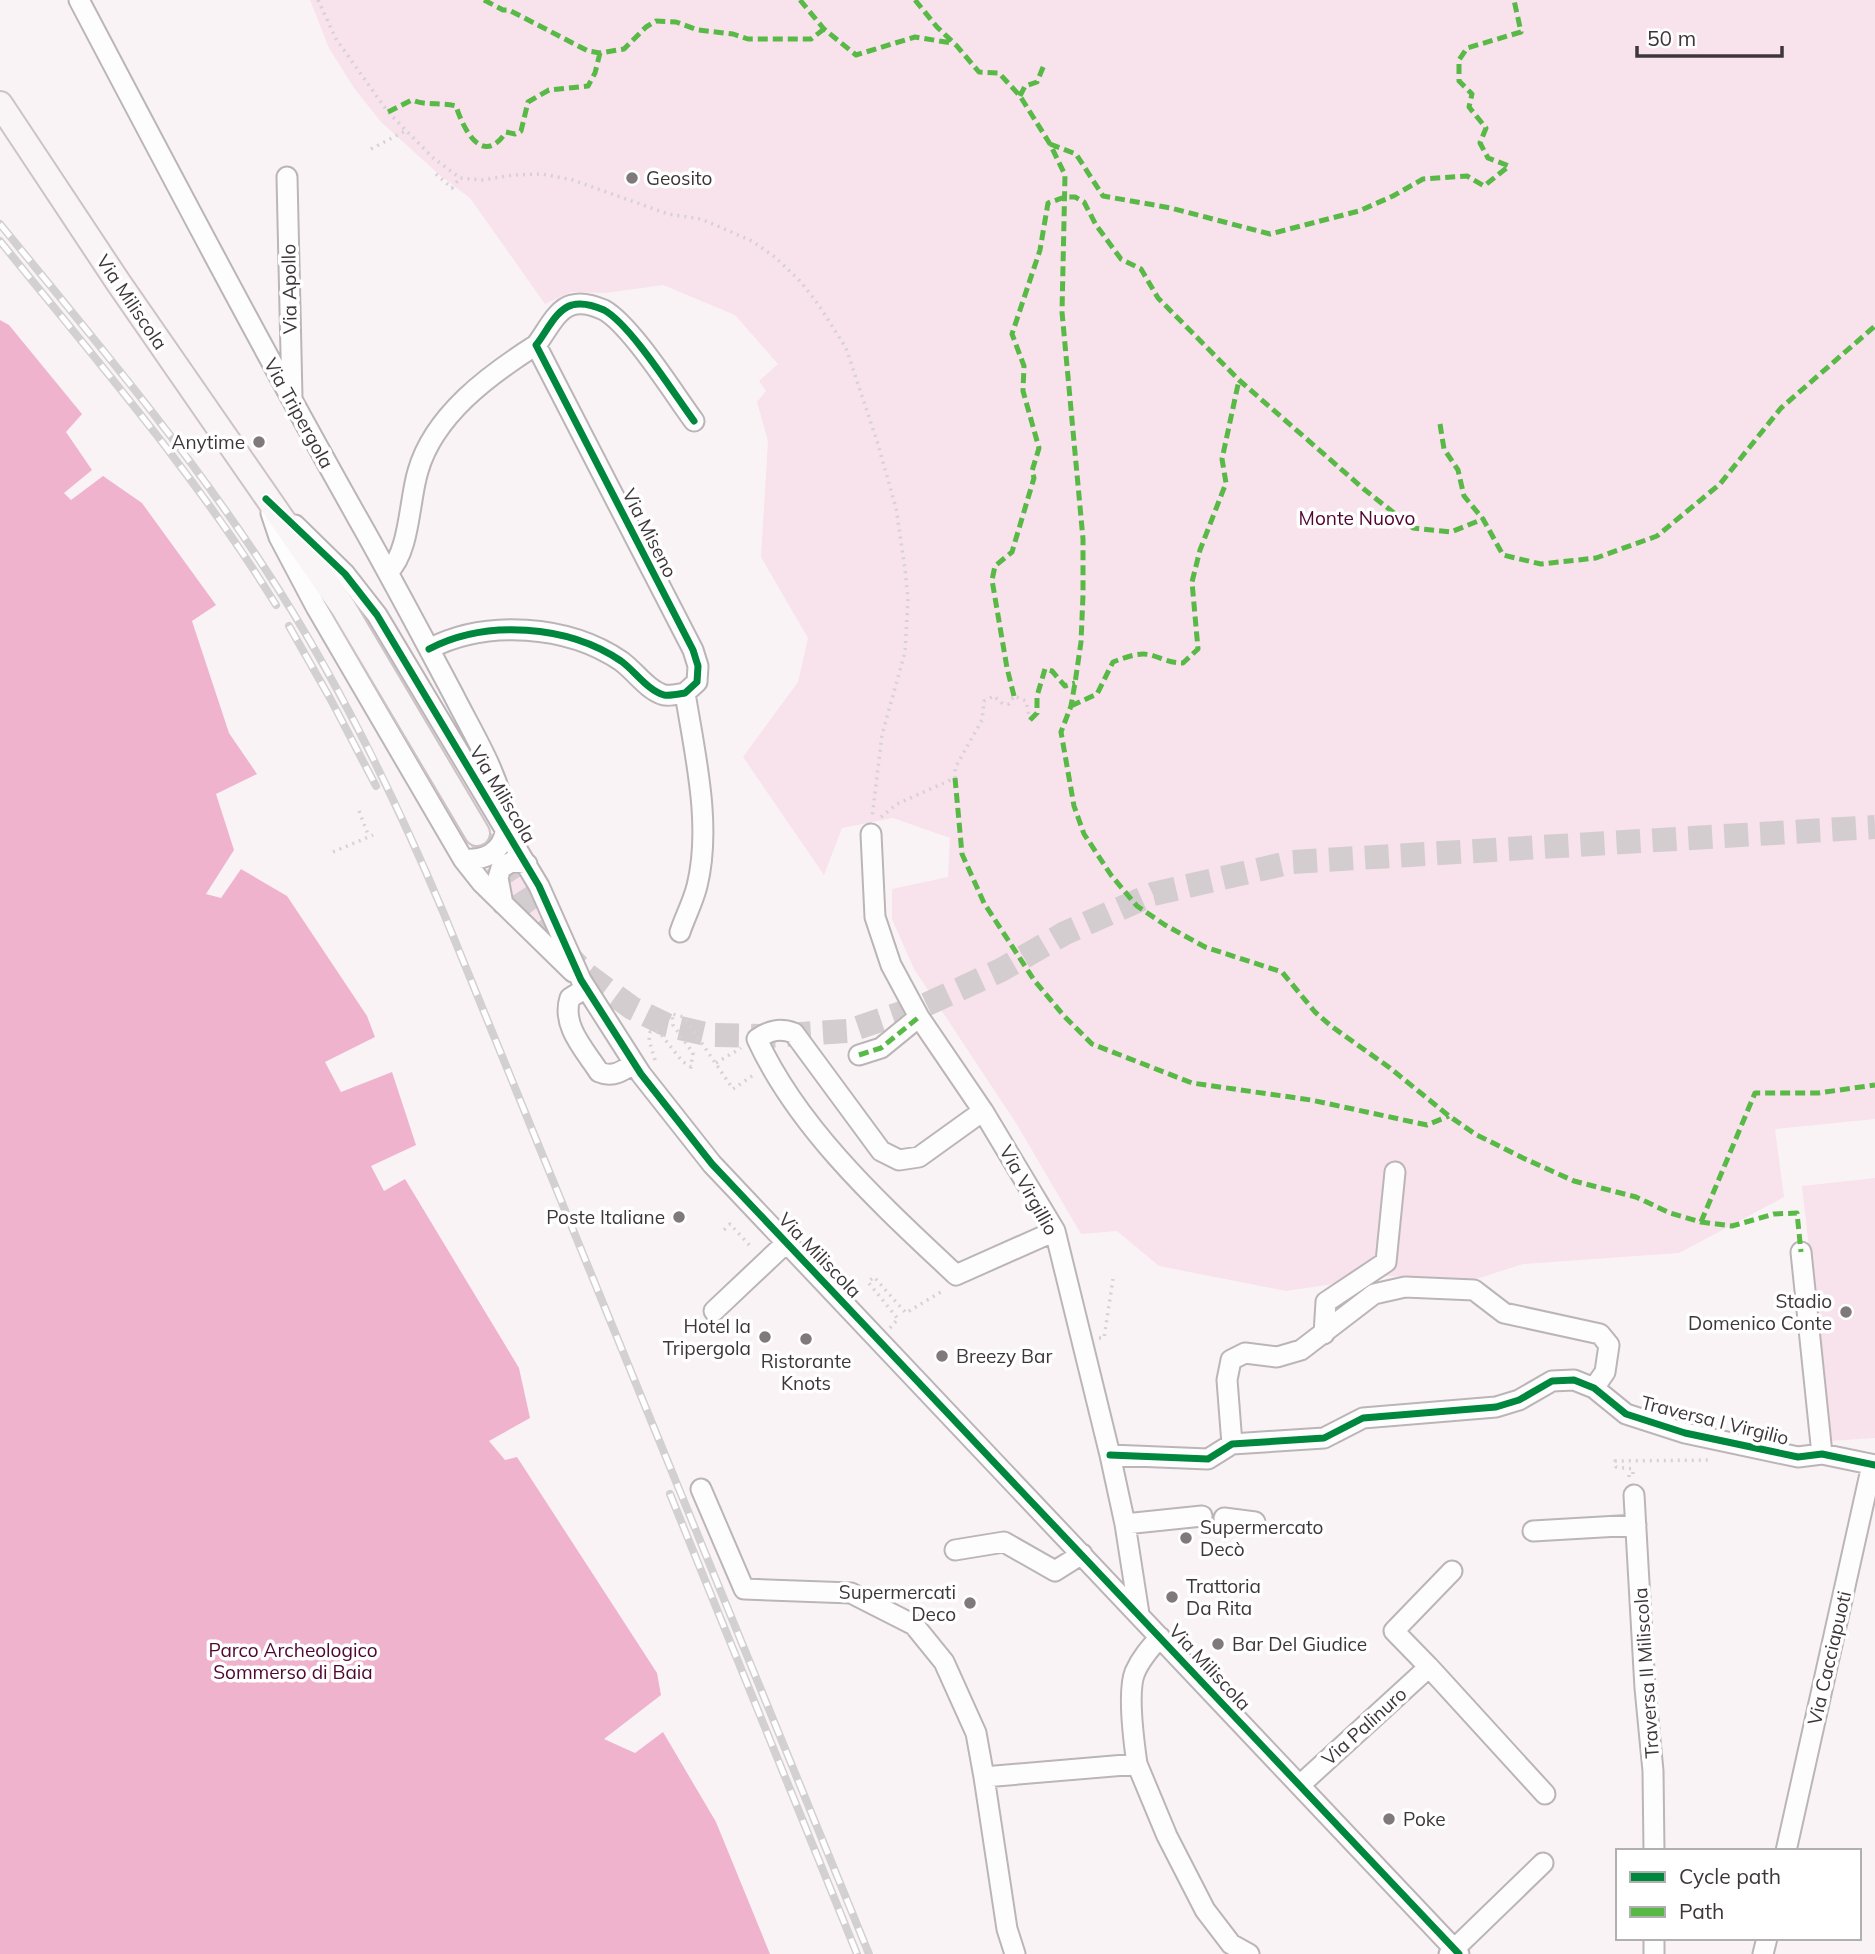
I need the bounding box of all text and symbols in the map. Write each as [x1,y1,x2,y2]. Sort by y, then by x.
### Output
scale bar [1637,14,1782,58]
text: 50 m [1647,25,1696,51]
place label: Geosito [646,166,712,190]
marker: Geosito [624,170,640,186]
street label: Via Apollo [276,244,302,334]
street label: Via Miliscola [91,250,173,354]
street label: Via Tripergola [259,354,339,472]
place label: Anytime [172,430,245,454]
marker: Anytime [251,434,267,450]
street label: Via Miseno [617,484,683,582]
park label: Monte Nuovo [1299,506,1415,530]
street label: Via Miliscola [465,741,541,847]
street label: Via Virgillio [994,1141,1064,1239]
place label: Poste Italiane [546,1205,665,1229]
street label: Via Miliscola [773,1207,867,1303]
marker: Poste Italiane [671,1209,687,1225]
place label: Stadio Domenico Conte [1688,1289,1832,1335]
marker: Stadio Domenico Conte [1838,1304,1854,1320]
place label: Hotel la Tripergola [663,1314,751,1360]
marker: Hotel la Tripergola [757,1329,773,1345]
marker: Ristorante Knots [798,1331,814,1347]
place label: Breezy Bar [956,1344,1052,1368]
marker: Breezy Bar [934,1348,950,1364]
place label: Ristorante Knots [761,1349,851,1395]
street label: Traversa I Virgilio [1639,1390,1791,1450]
place label: Supermercato Decò [1200,1515,1323,1561]
marker: Supermercato Decò [1178,1530,1194,1546]
place label: Trattoria Da Rita [1186,1574,1261,1620]
place label: Supermercati Deco [839,1580,956,1626]
street label: Traversa II Miliscola [1628,1587,1664,1759]
marker: Trattoria Da Rita [1164,1589,1180,1605]
street label: Via Cacciapuoti [1802,1589,1856,1727]
marker: Supermercati Deco [962,1595,978,1611]
street label: Via Miliscola [1164,1619,1256,1715]
place label: Bar Del Giudice [1232,1632,1367,1656]
marker: Bar Del Giudice [1210,1636,1226,1652]
park label: Parco Archeologico Sommerso di Baia [209,1638,378,1684]
street label: Via Palinuro [1316,1682,1412,1770]
place label: Poke [1403,1807,1446,1831]
marker: Poke [1381,1811,1397,1827]
legend [1616,1849,1861,1940]
text: Cycle path [1679,1863,1781,1889]
text: Path [1679,1898,1724,1924]

